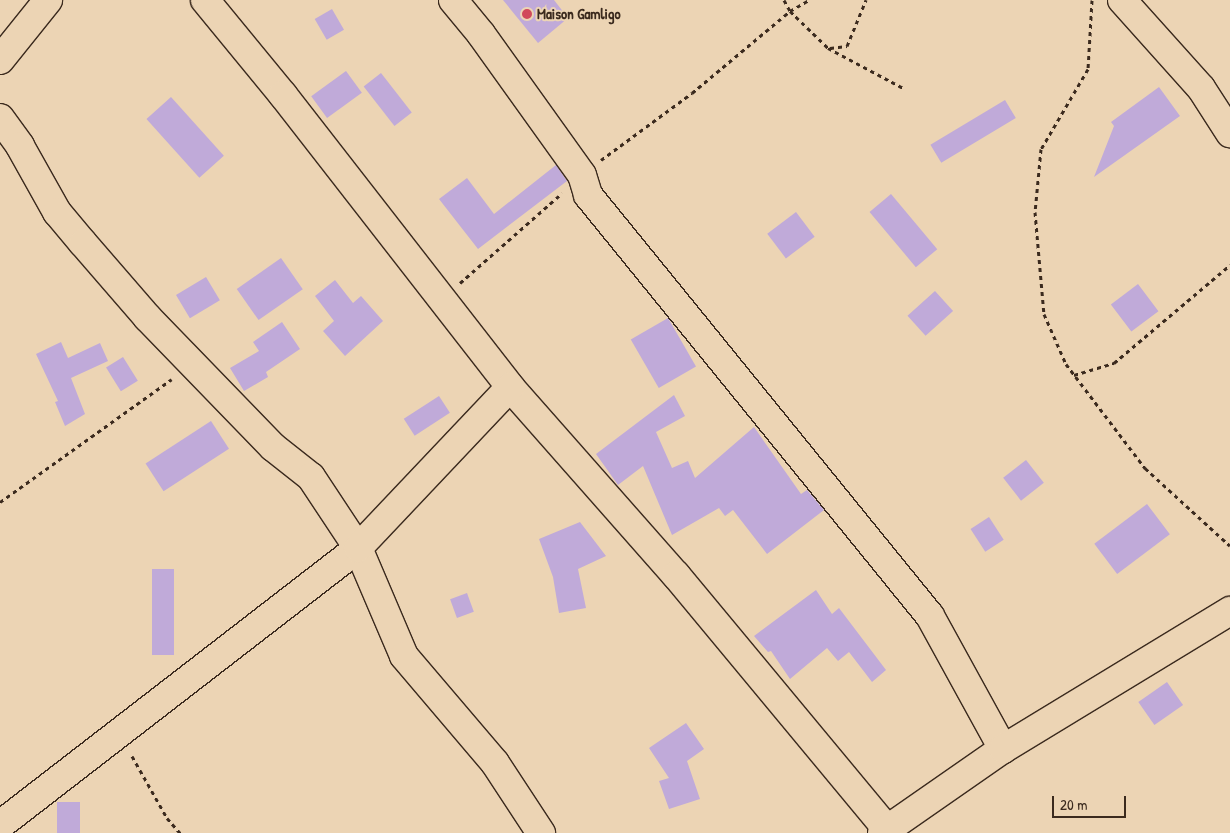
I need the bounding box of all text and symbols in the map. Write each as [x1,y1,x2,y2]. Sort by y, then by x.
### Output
place label: Maison Gamligo [537,5,621,23]
marker: Maison Gamligo [521,8,533,20]
scale bar [1055,786,1129,818]
text: 20 m [1060,794,1087,815]

